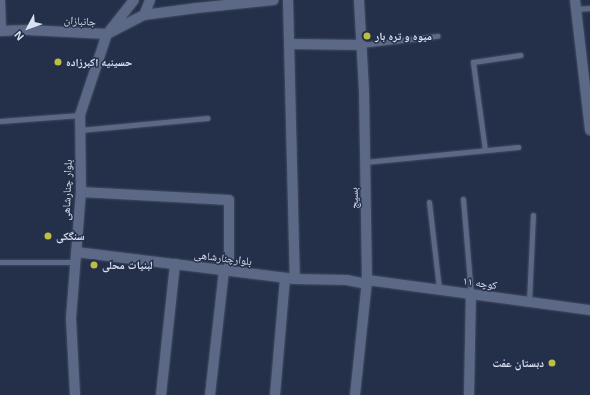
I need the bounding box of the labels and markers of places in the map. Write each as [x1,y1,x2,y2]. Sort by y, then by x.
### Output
place label: میوه و تره بار [375,29,432,43]
marker: میوه و تره بار [362,31,372,41]
place label: حسینیه اکبرزاده [66,55,132,69]
marker: حسینیه اکبرزاده [53,57,63,67]
place label: سنگکی [56,229,85,243]
marker: سنگکی [43,231,53,241]
place label: لبنیات محلی [102,258,153,272]
marker: لبنیات محلی [89,260,99,270]
place label: دبستان عفت [492,356,544,370]
marker: دبستان عفت [547,358,557,368]

